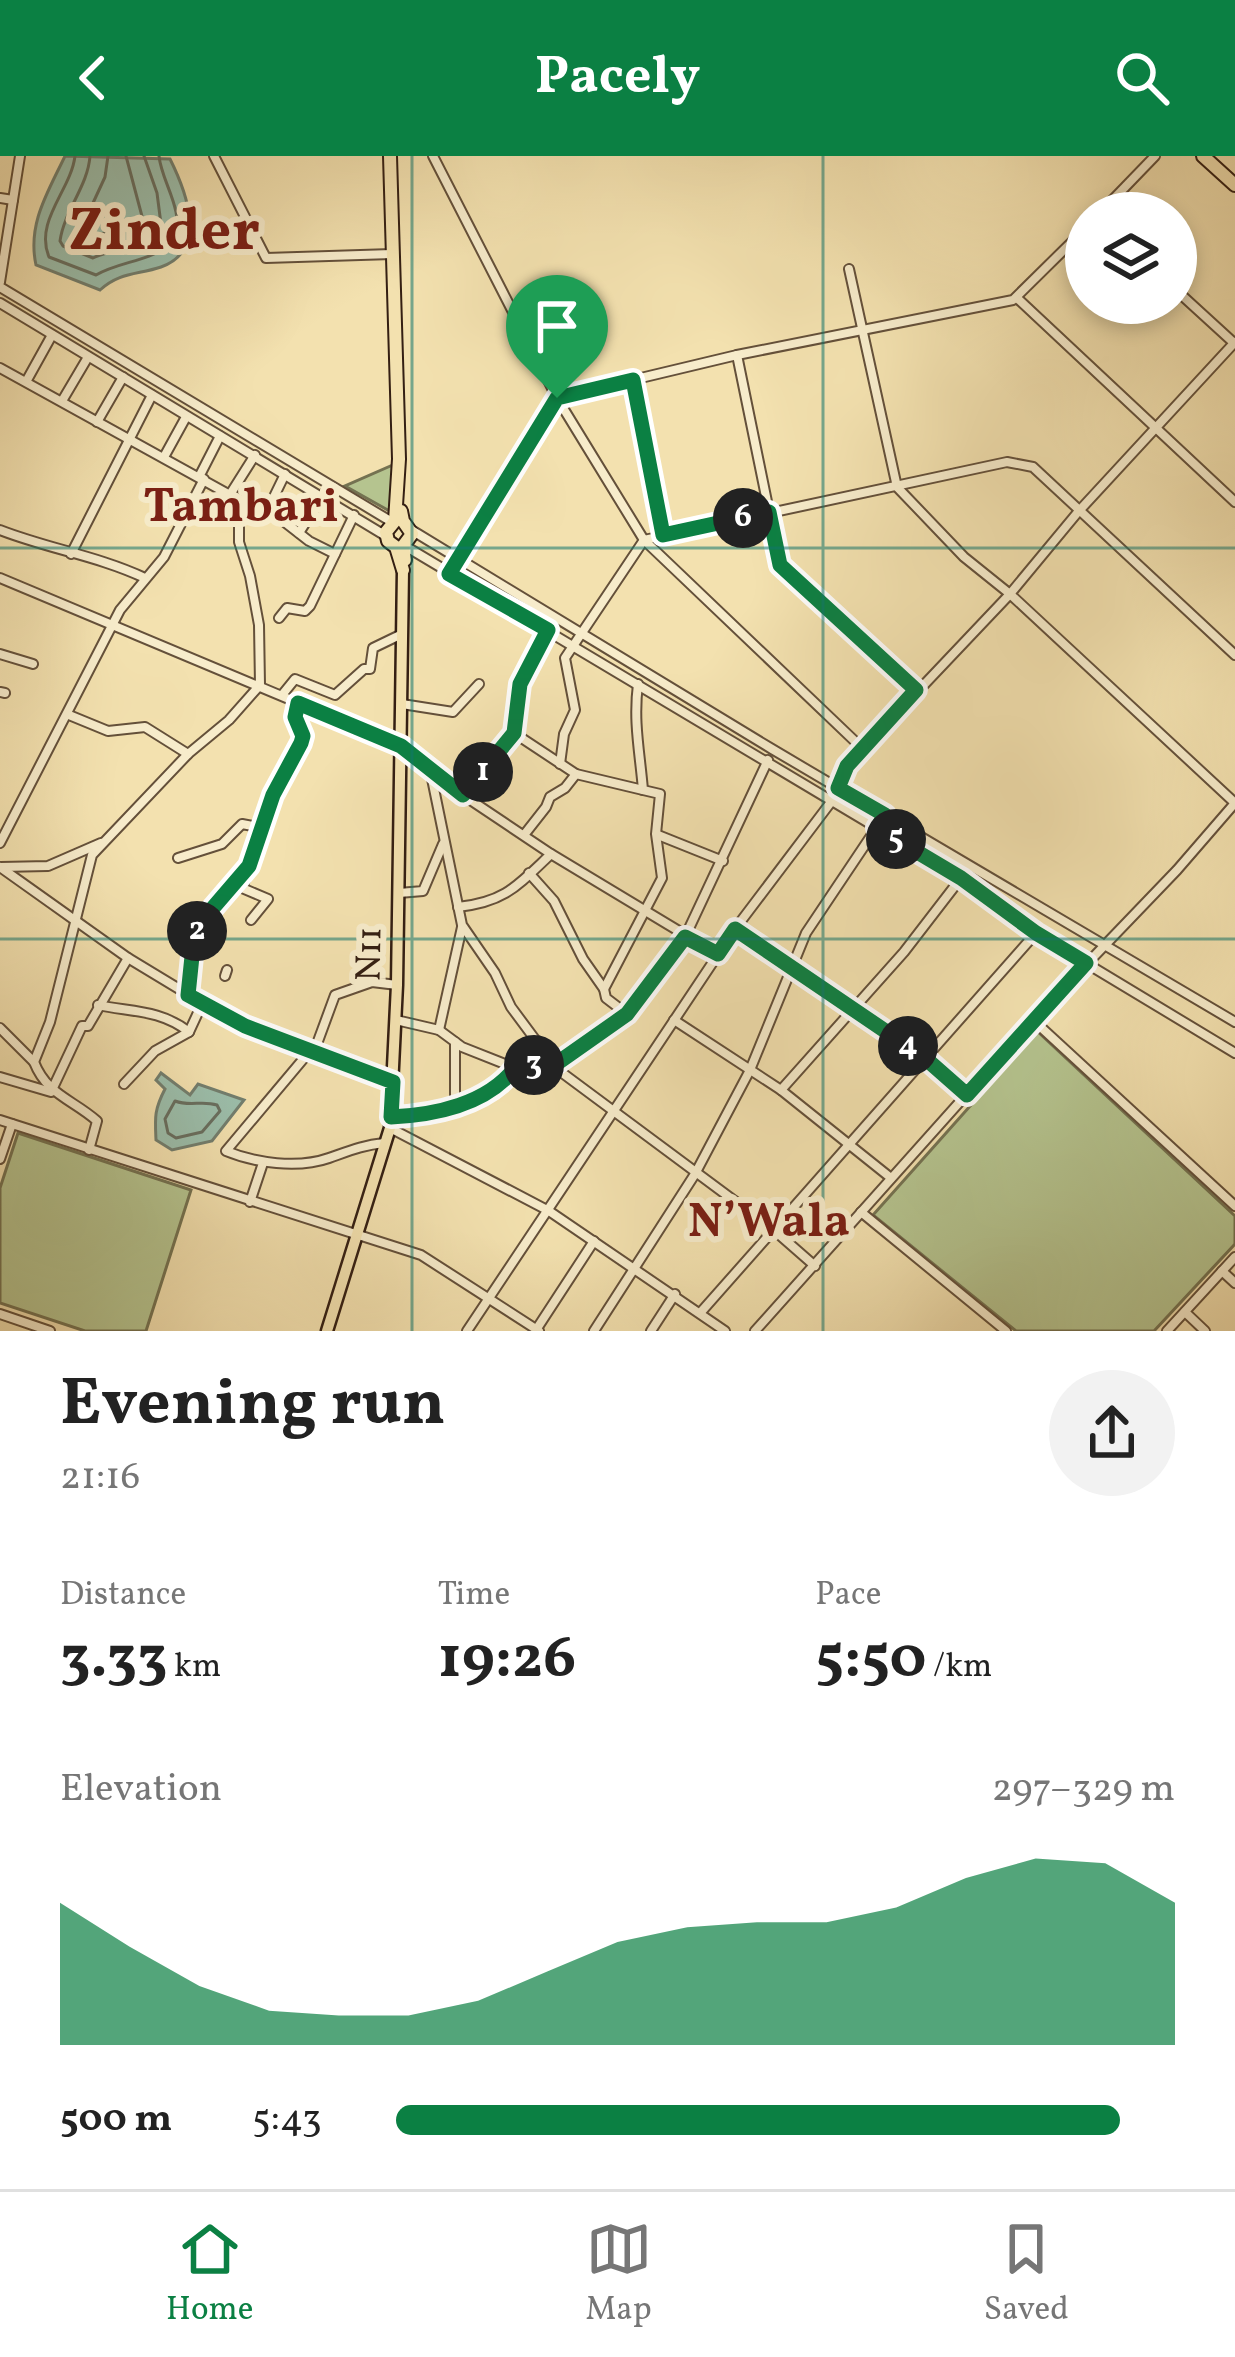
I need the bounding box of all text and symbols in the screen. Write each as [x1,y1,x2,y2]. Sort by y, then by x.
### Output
text: Pacely [535,41,700,116]
icon: back [60,45,126,111]
icon: search [1109,45,1175,111]
district label: Zinder [68,192,260,275]
map controls [1065,192,1197,324]
button: layers [1065,192,1197,324]
pin [506,275,608,398]
icon: arrive [524,293,590,359]
district label: Tambari [143,475,339,542]
pin: 6 [713,488,773,548]
text: 6 [734,495,752,541]
pin: 1 [453,742,513,802]
text: 1 [476,749,490,795]
pin: 5 [866,809,926,869]
text: 5 [888,816,904,862]
pin: 2 [167,901,227,961]
text: 2 [188,908,206,954]
street label: N11 [346,926,396,982]
pin: 4 [878,1016,938,1076]
text: 4 [898,1023,918,1069]
pin: 3 [504,1035,564,1095]
text: 3 [526,1042,542,1088]
district label: N’Wala [688,1190,850,1257]
text: Evening run [60,1360,446,1452]
button: share [1049,1370,1175,1496]
text: 21:16 [60,1451,140,1505]
text: Distance [60,1573,186,1619]
text: Time [438,1573,510,1619]
text: Pace [815,1573,881,1619]
text: 3.33 [60,1619,168,1702]
text: 19:26 [438,1619,576,1702]
text: 5:50 [815,1619,926,1702]
text: km [168,1645,221,1691]
text: /km [926,1645,992,1691]
text: Elevation [60,1763,222,1817]
text: 297–329 m [992,1763,1175,1817]
text: 500 m [60,2093,172,2147]
text: 5:43 [252,2093,322,2147]
tab: Home [166,2216,253,2334]
tab: Map [586,2216,652,2334]
tab: Saved [984,2216,1069,2334]

